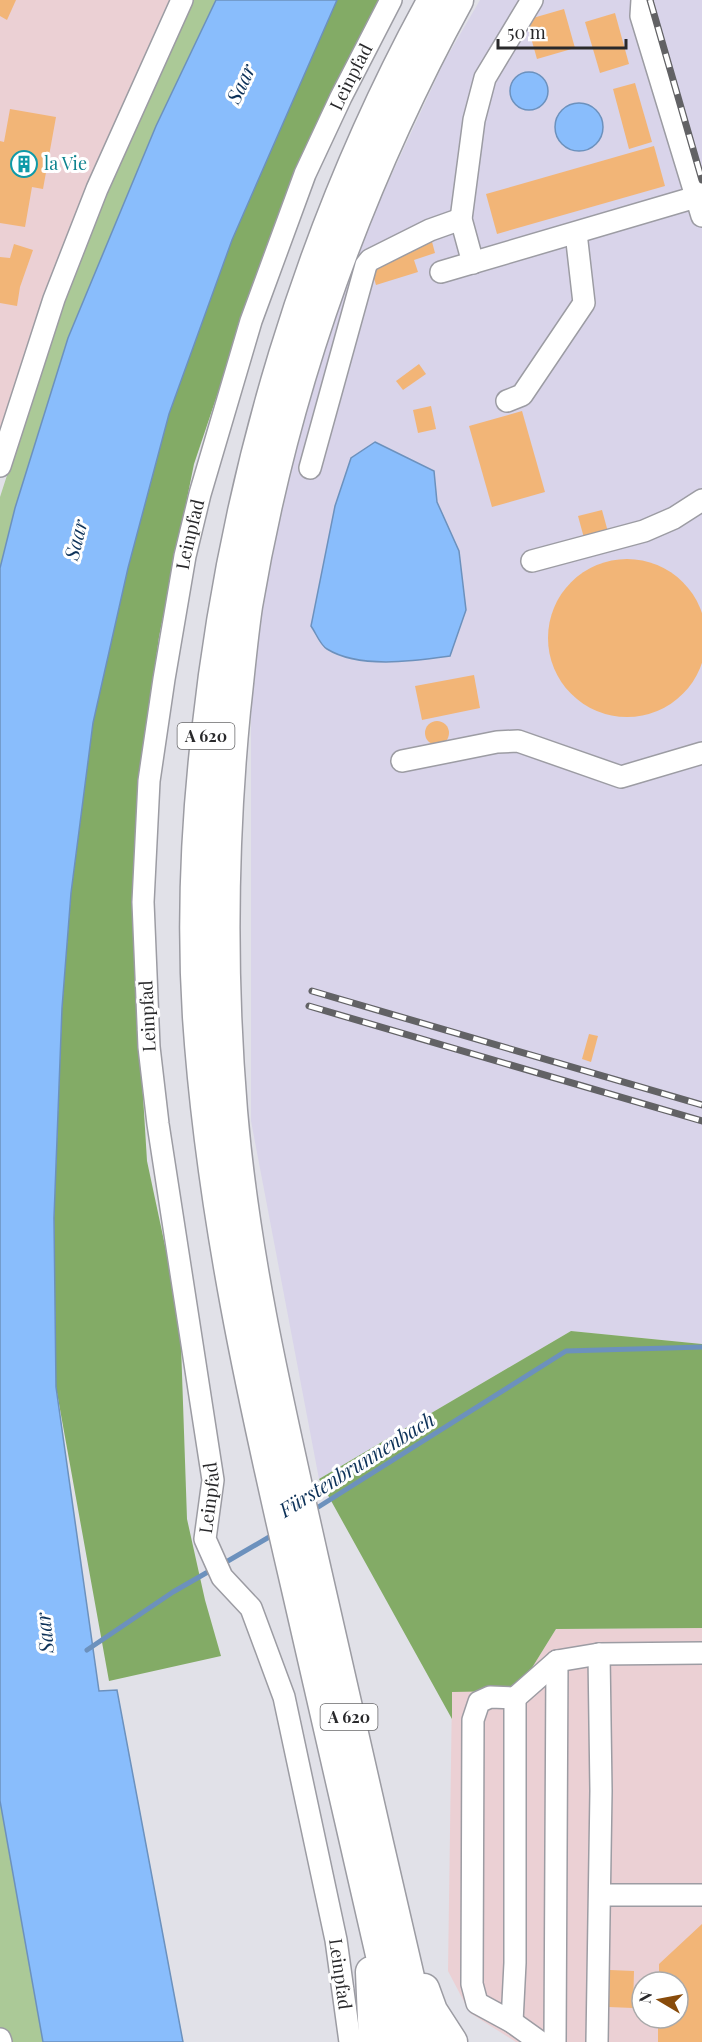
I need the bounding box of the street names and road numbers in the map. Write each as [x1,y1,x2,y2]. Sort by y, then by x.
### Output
street label: Leinpfad [324,39,378,114]
street label: Leinpfad [170,496,209,571]
road number: A 620 [178,723,234,749]
street label: Leinpfad [133,979,161,1052]
street label: Leinpfad [193,1460,224,1535]
road number: A 620 [320,1704,378,1730]
street label: Leinpfad [324,1937,358,2011]

